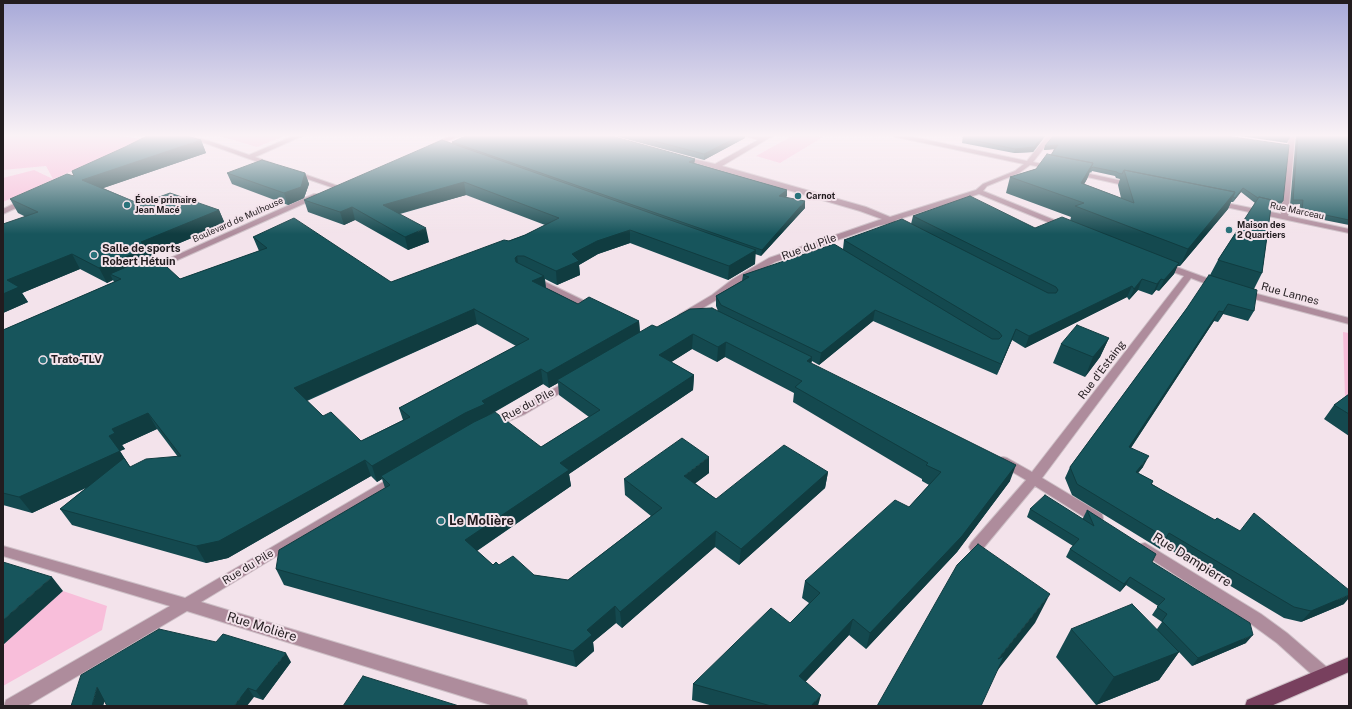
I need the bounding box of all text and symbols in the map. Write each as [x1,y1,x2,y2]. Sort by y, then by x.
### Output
marker: Carnot [793,191,803,201]
place label: Carnot [806,191,835,201]
place label: École primaire Jean Macé [135,195,197,216]
street label: Boulevard de Mulhouse [191,195,285,245]
marker: École primaire Jean Macé [122,200,132,210]
street label: Rue Marceau [1269,200,1325,222]
place label: Maison des 2 Quartiers [1237,220,1286,241]
marker: Maison des 2 Quartiers [1224,225,1234,235]
street label: Rue du Pile [780,231,838,263]
place label: Salle de sports Robert Hétuin [102,242,180,268]
marker: Salle de sports Robert Hétuin [89,250,99,260]
street label: Rue Lannes [1260,280,1320,308]
street label: Rue d'Estaing [1076,338,1128,402]
place label: Trato-TLV [51,353,102,367]
marker: Trato-TLV [38,355,48,365]
street label: Rue du Pile [500,386,556,424]
place label: Le Molière [449,513,514,529]
marker: Le Molière [436,516,446,526]
street label: Rue Dampierre [1150,530,1234,590]
street label: Rue du Pile [220,547,276,587]
street label: Rue Molière [225,609,299,645]

